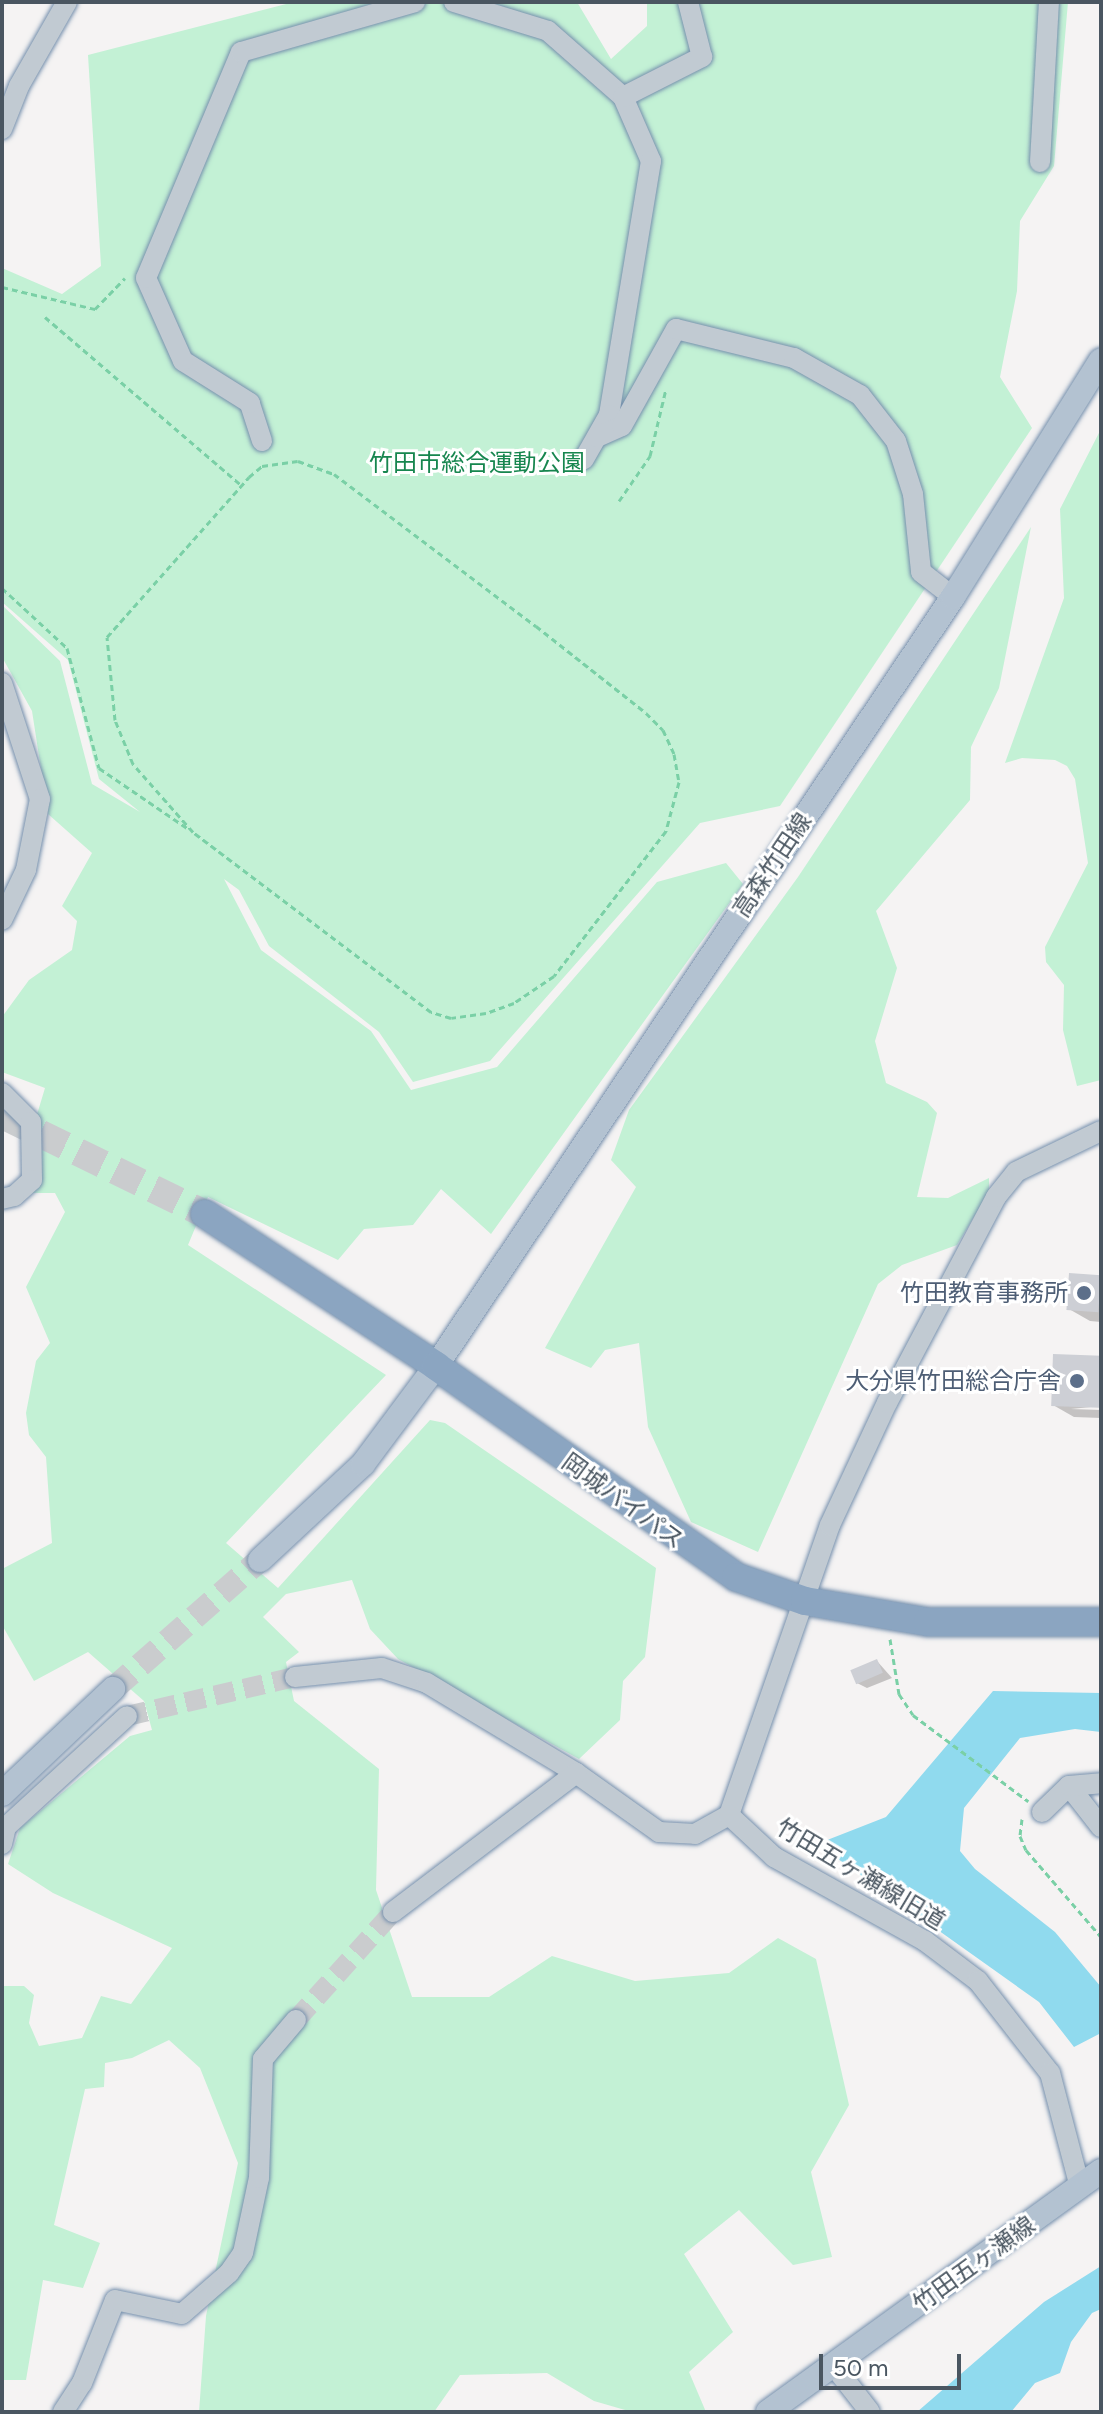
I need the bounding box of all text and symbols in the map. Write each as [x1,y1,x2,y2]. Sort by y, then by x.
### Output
park label: 竹田市総合運動公園 [369,449,585,477]
street label: 高森竹田線 [727,807,817,923]
place label: 竹田教育事務所 [900,1279,1068,1307]
marker: 竹田教育事務所 [1075,1284,1093,1302]
place label: 大分県竹田総合庁舎 [845,1367,1061,1395]
marker: 大分県竹田総合庁舎 [1068,1372,1086,1390]
street label: 岡城バイパス [556,1447,690,1555]
street label: 竹田五ヶ瀬線旧道 [771,1812,951,1936]
street label: 竹田五ヶ瀬線 [907,2210,1041,2318]
scale bar [823,2338,965,2388]
text: 50 m [833,2353,889,2382]

